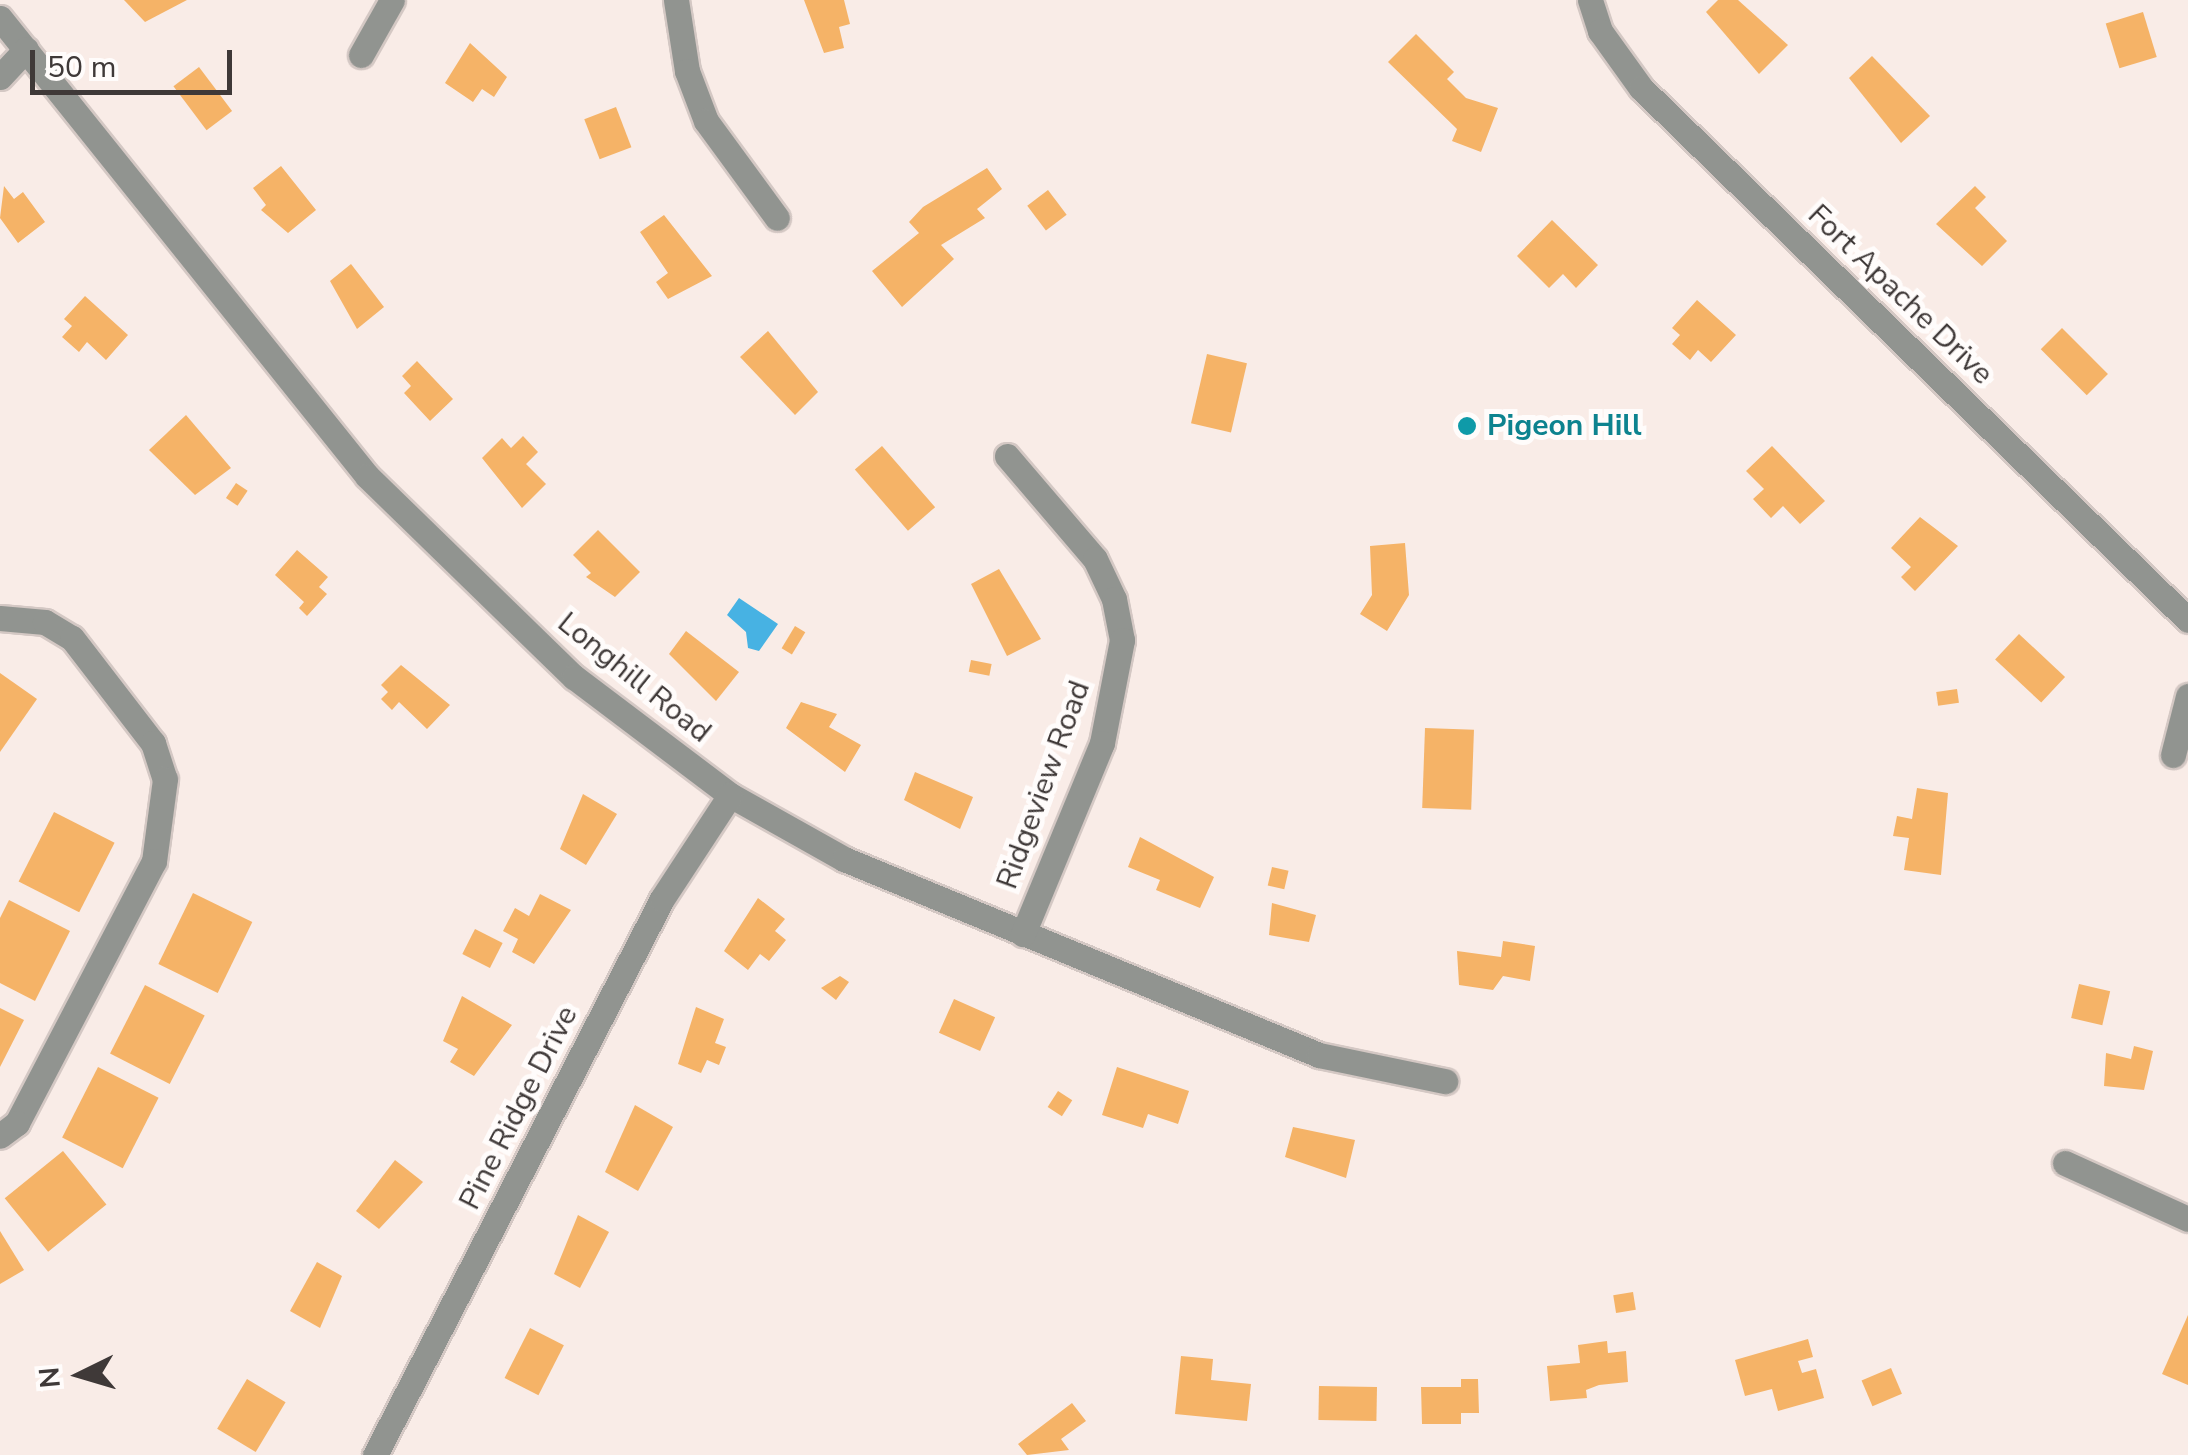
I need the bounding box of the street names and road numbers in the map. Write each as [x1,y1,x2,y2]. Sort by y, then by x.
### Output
street label: Fort Apache Drive [1800,198,2000,392]
street label: Longhill Road [550,605,718,751]
street label: Ridgeview Road [990,676,1098,894]
street label: Pine Ridge Drive [452,1000,586,1216]

